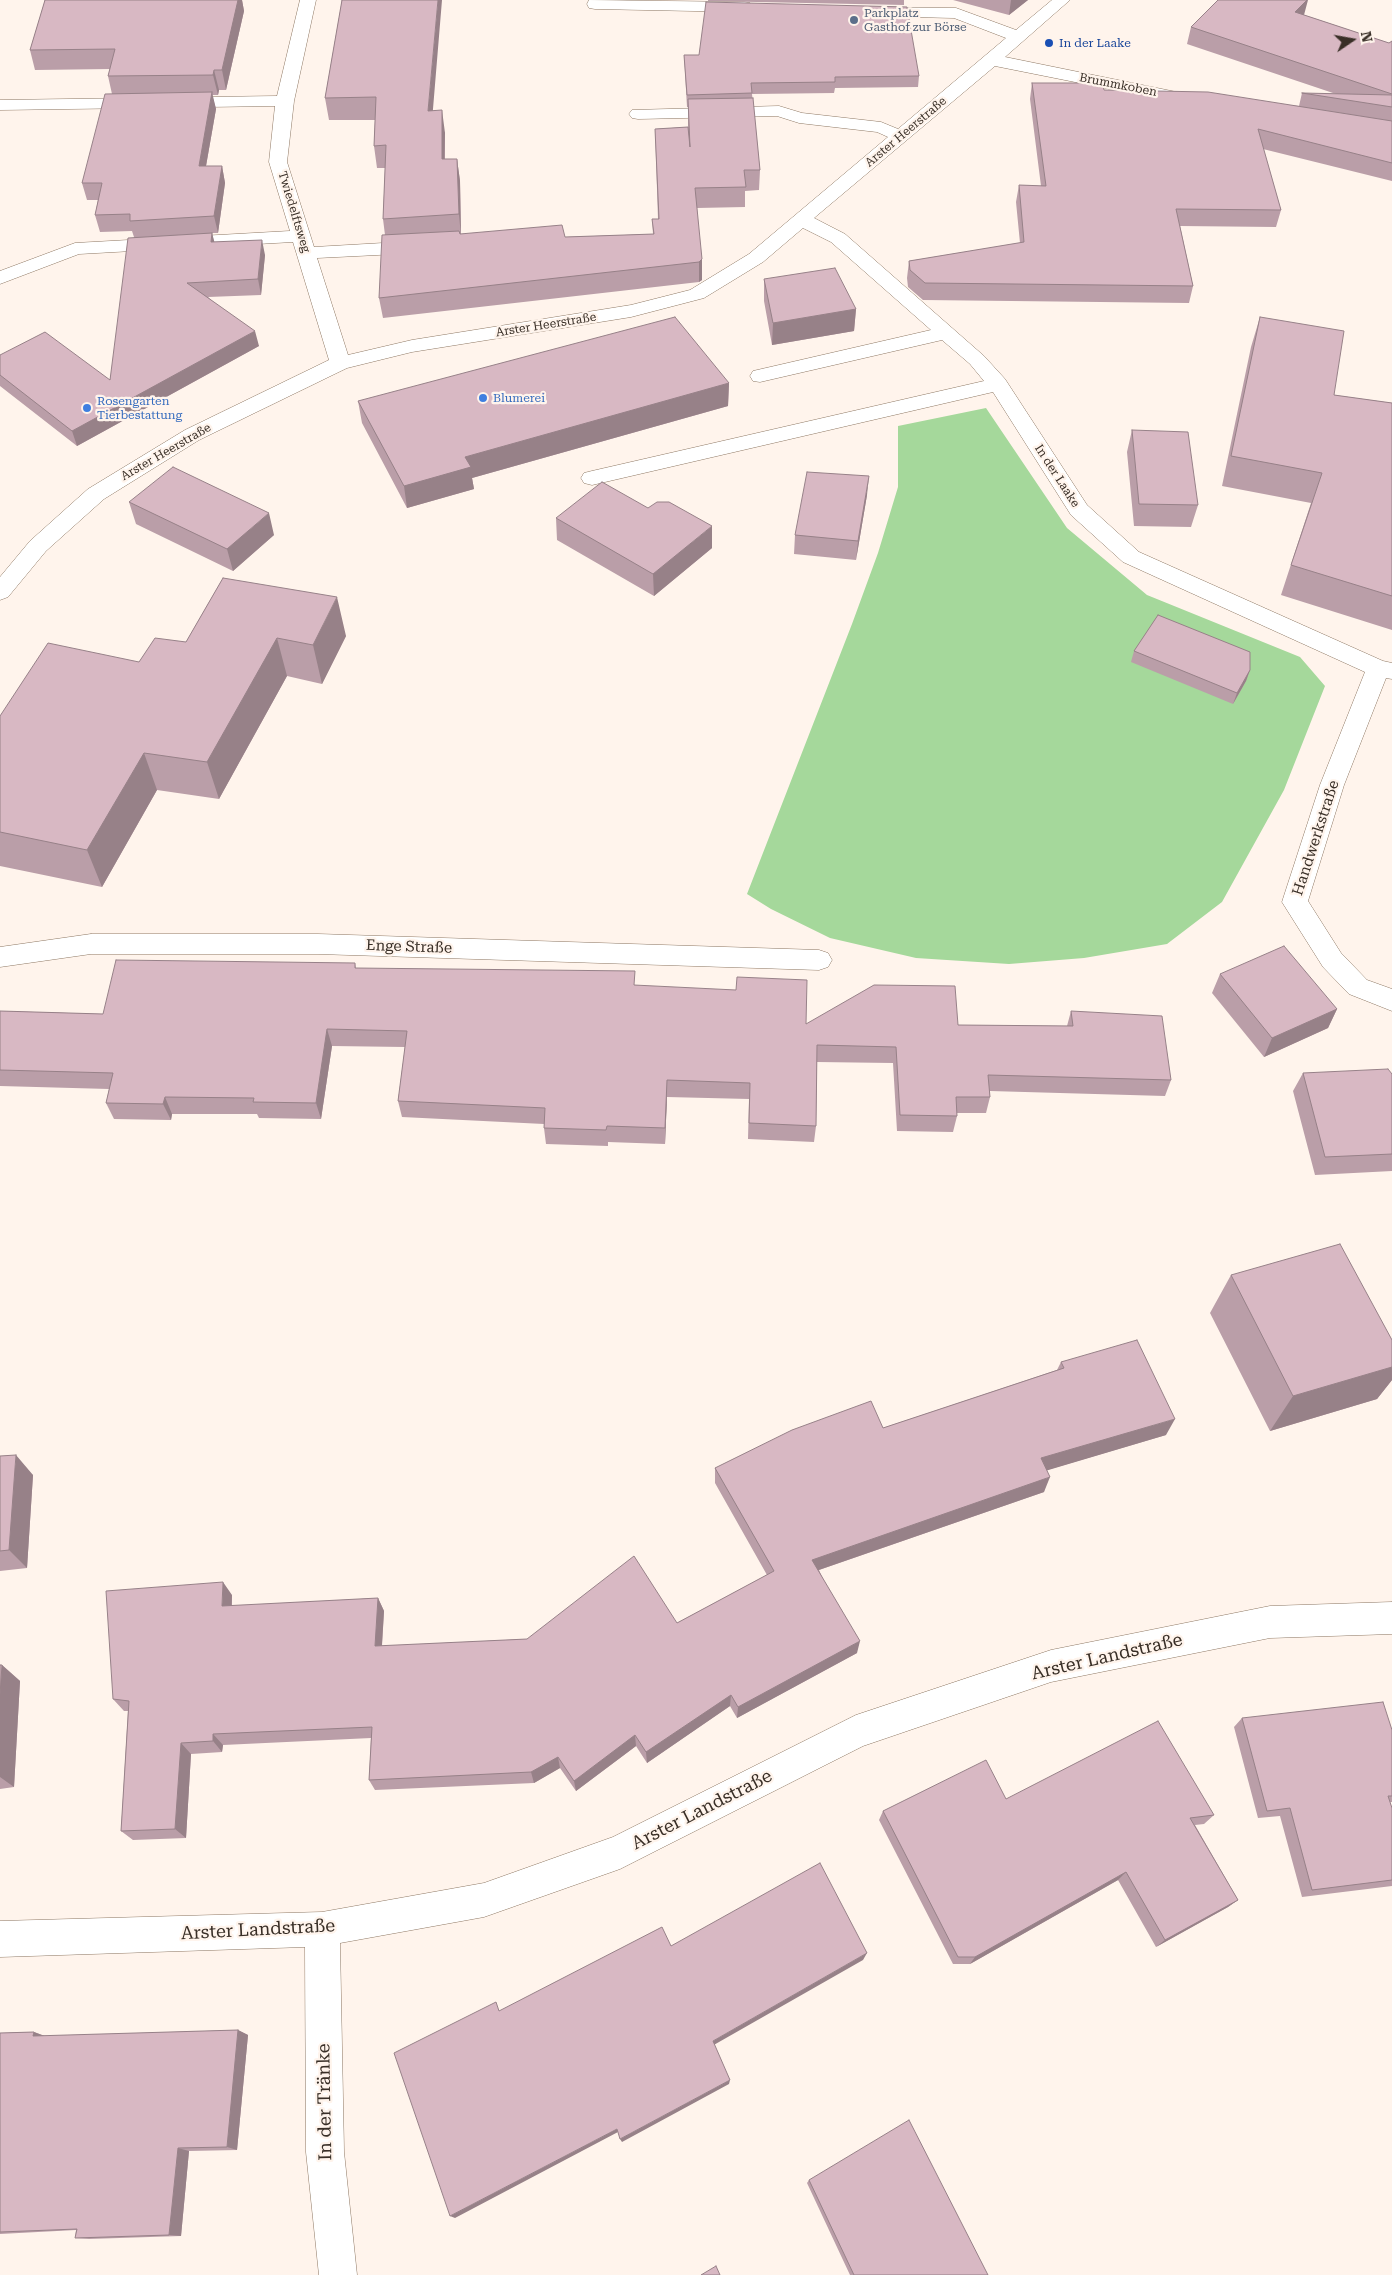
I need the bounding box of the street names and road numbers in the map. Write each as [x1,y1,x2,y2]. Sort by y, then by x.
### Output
street label: Brummkoben [1078,70,1158,100]
street label: Arster Heerstraße [862,94,950,170]
street label: Twiedelftsweg [275,170,313,254]
street label: Arster Heerstraße [495,310,597,340]
street label: Arster Heerstraße [118,420,214,484]
street label: In der Laake [1031,442,1083,510]
street label: Handwerkstraße [1289,778,1343,898]
street label: Enge Straße [366,937,452,957]
street label: Arster Landstraße [1029,1629,1185,1685]
street label: Arster Landstraße [628,1765,776,1855]
street label: Arster Landstraße [180,1915,336,1945]
street label: In der Tränke [313,2043,337,2161]

